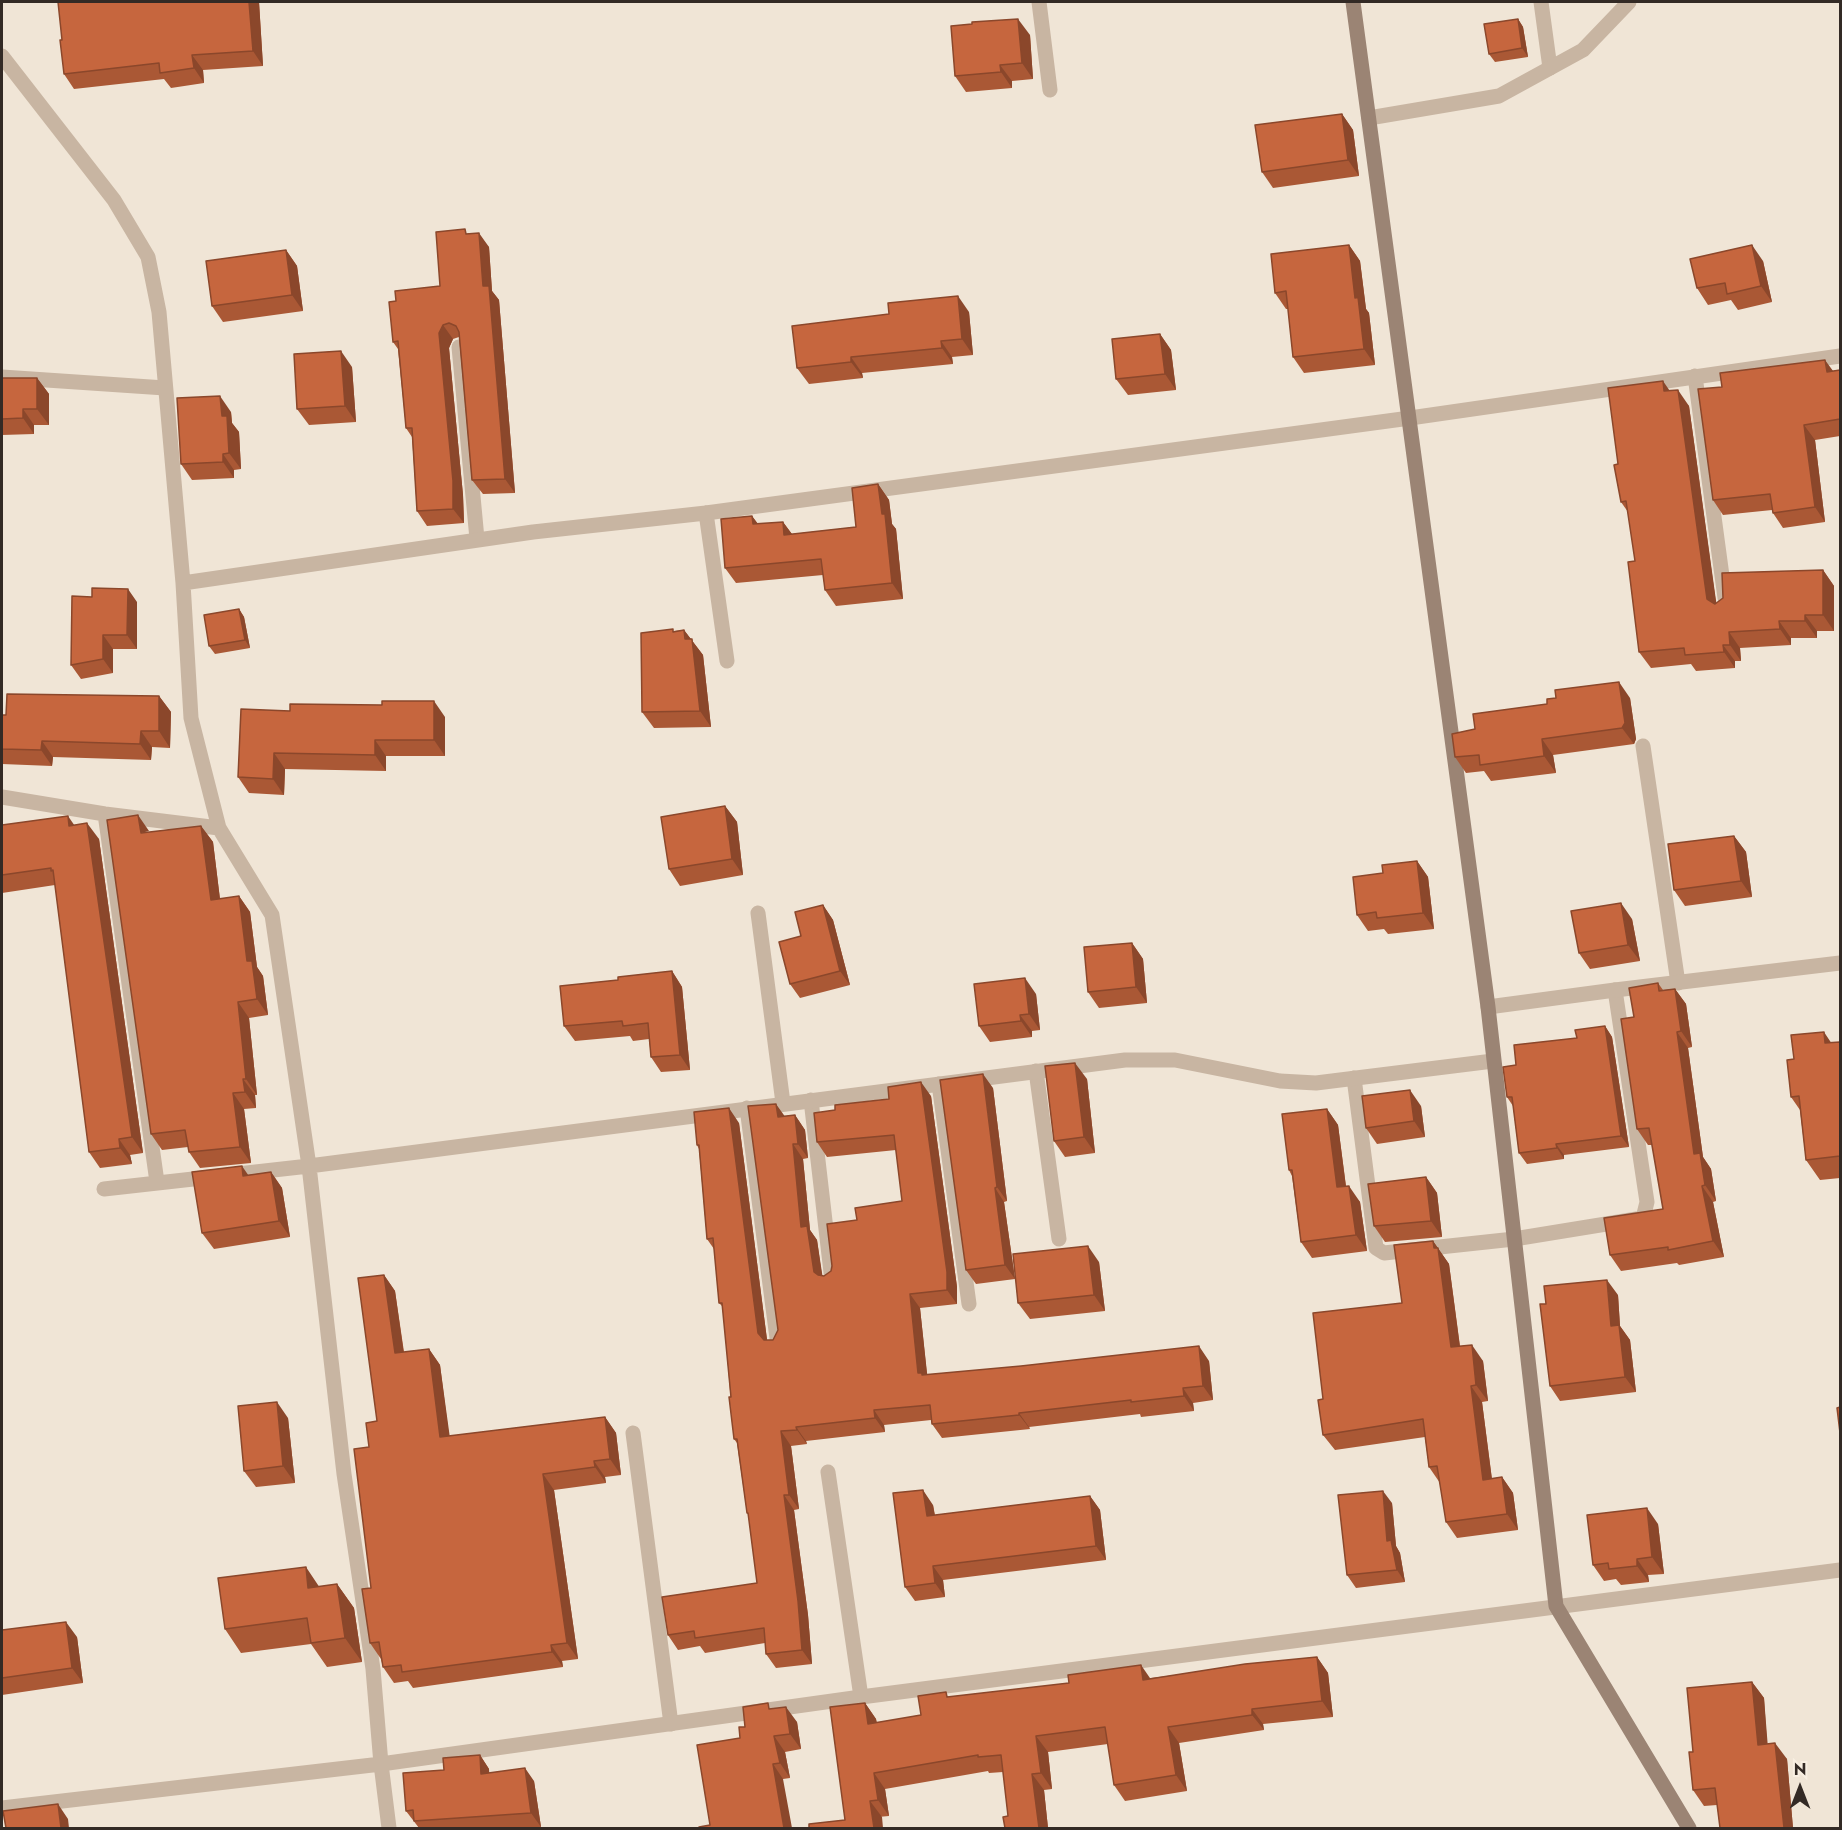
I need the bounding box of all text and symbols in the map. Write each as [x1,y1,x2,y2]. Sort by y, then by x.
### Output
north arrow [1770,1758,1830,1818]
text: N [1794,1758,1806,1781]

